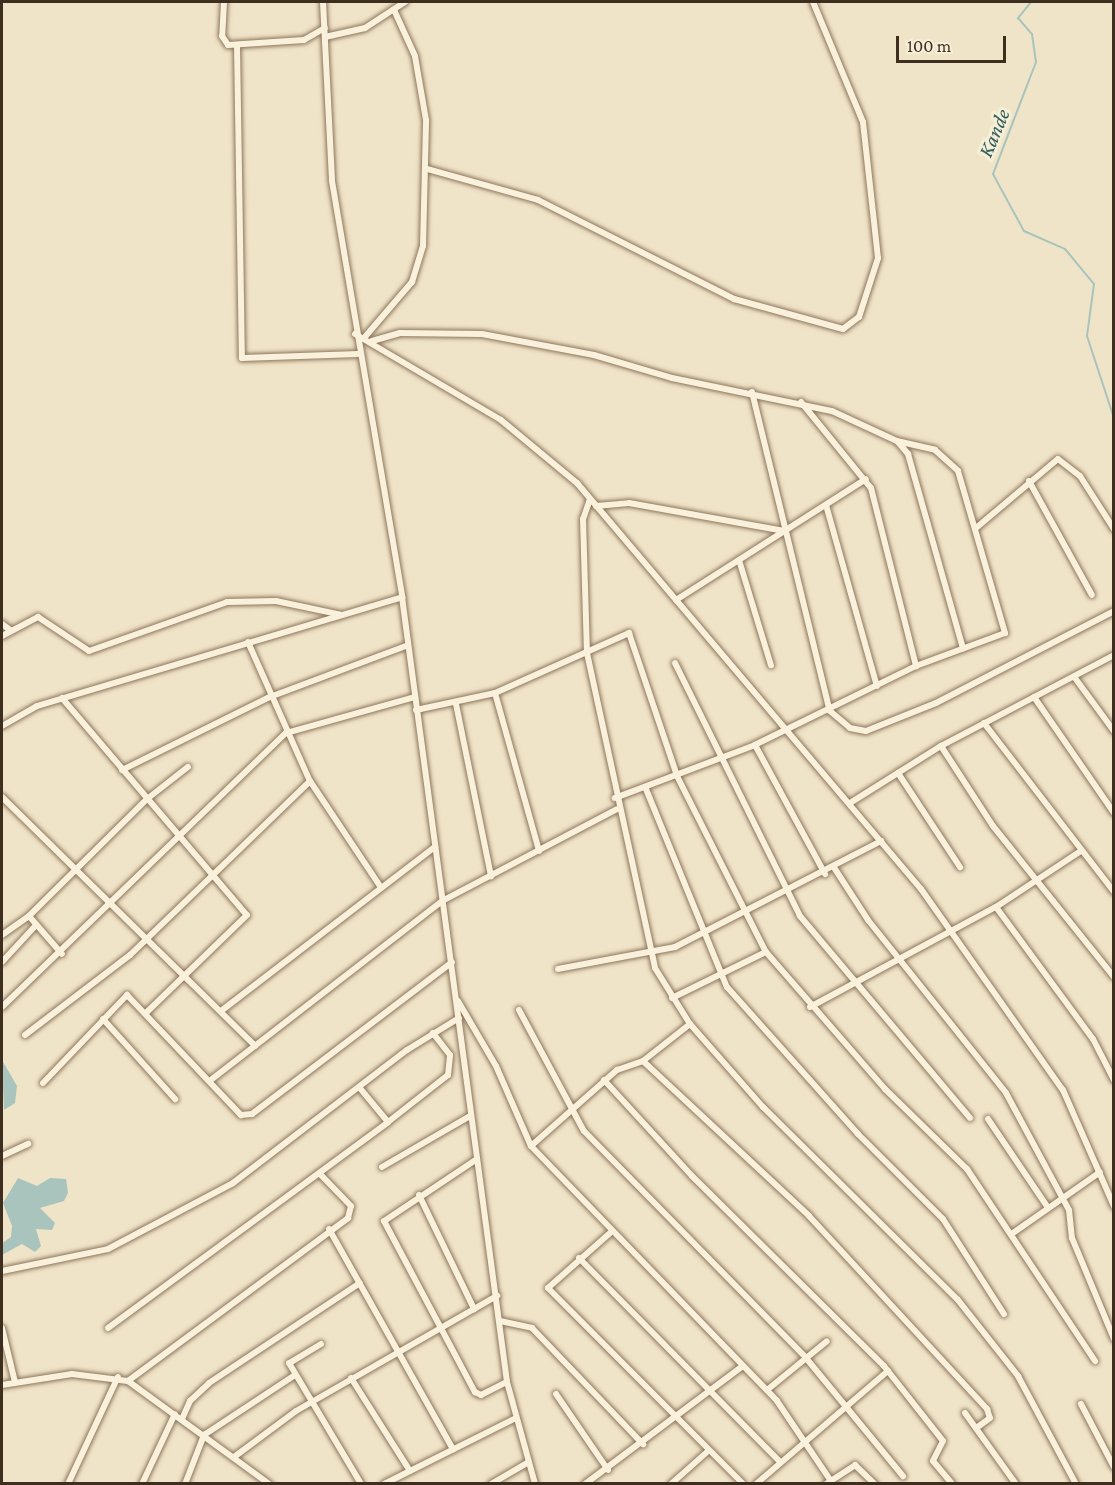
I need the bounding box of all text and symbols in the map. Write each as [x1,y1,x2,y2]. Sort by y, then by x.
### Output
scale bar [899,24,1008,62]
text: 100 m [907,36,951,56]
water label: Kande [973,105,1015,161]

